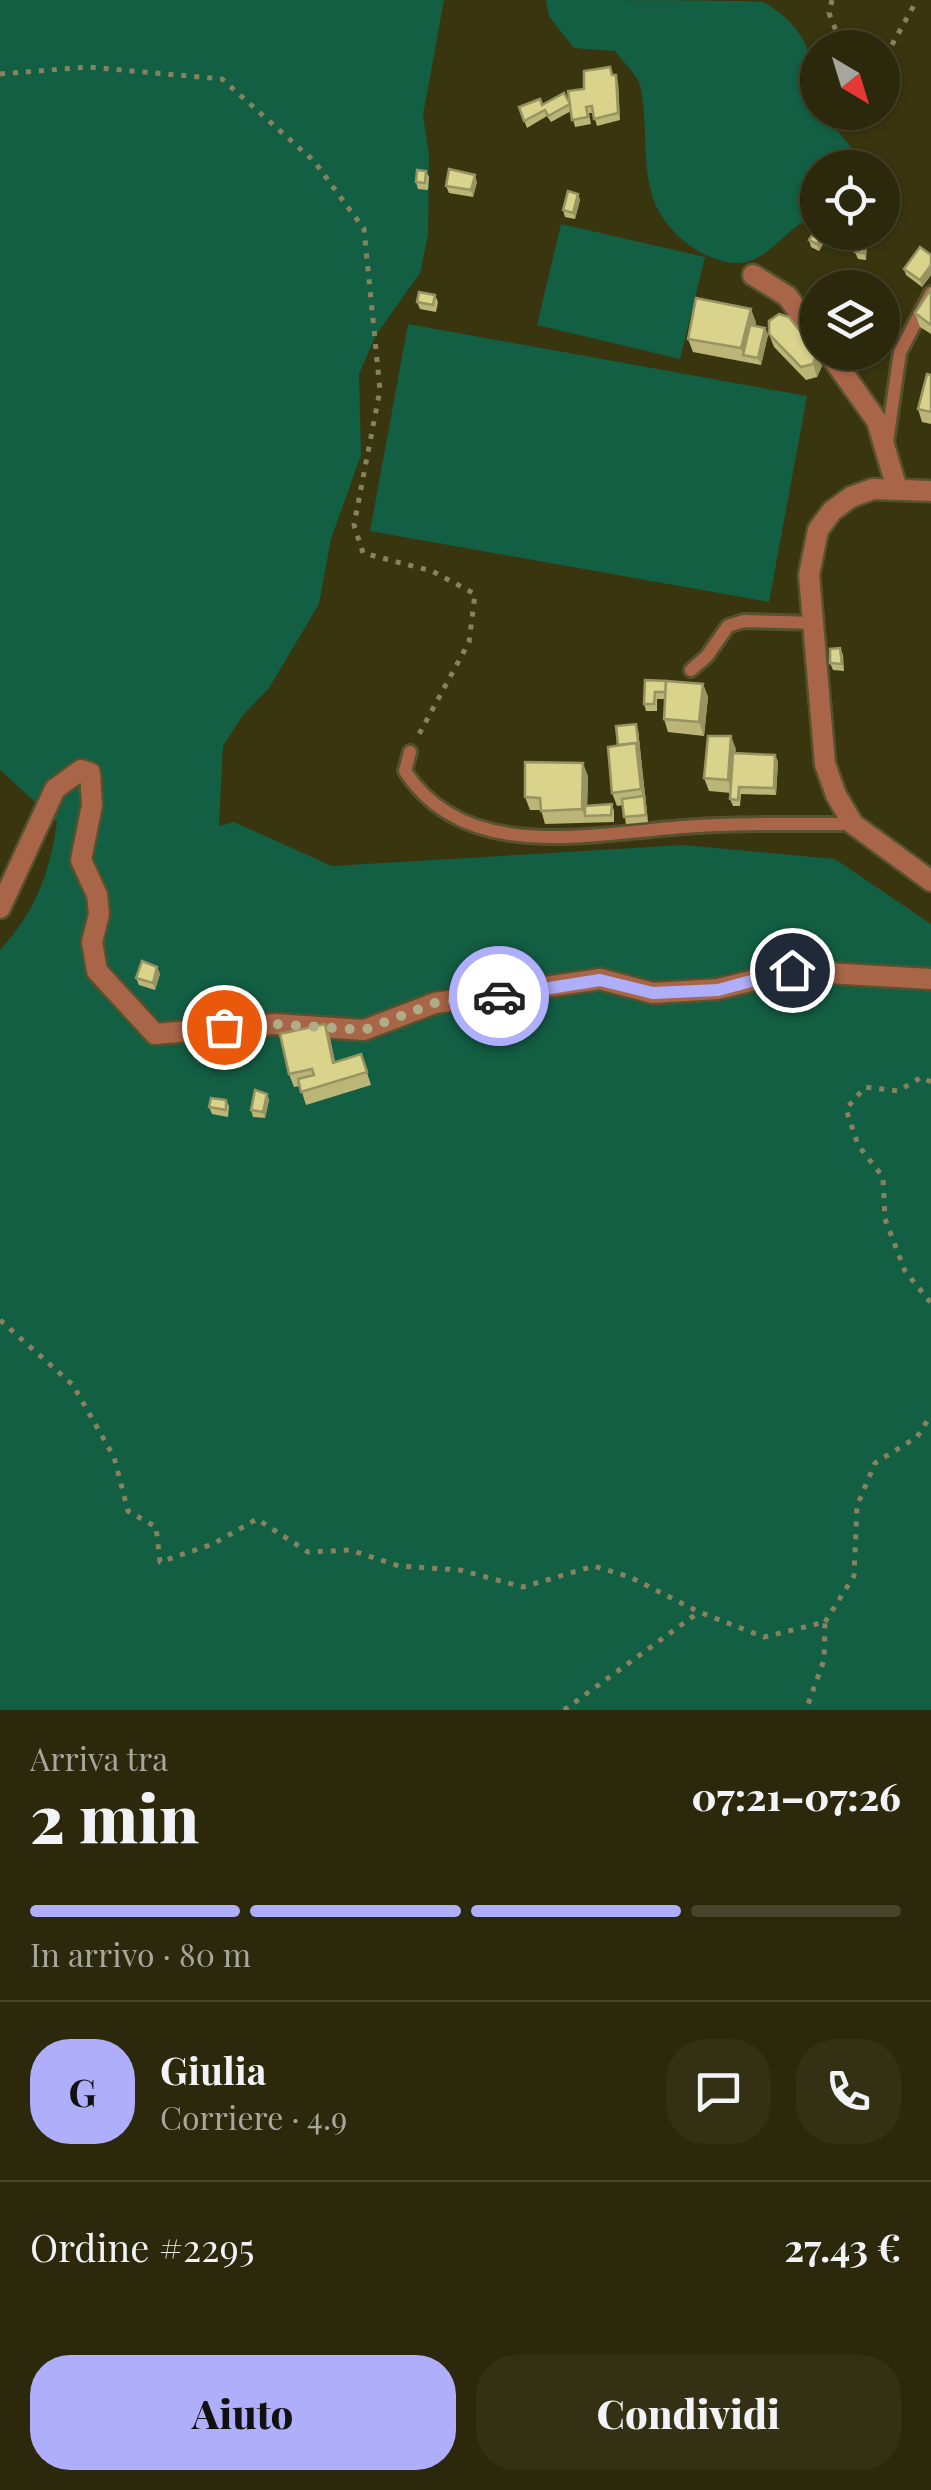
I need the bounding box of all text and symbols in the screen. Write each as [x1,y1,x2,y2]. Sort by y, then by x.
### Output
north arrow [800,30,900,130]
map controls [800,30,900,370]
button: locate [800,150,900,250]
button: layers [800,270,900,370]
pin [750,928,835,1013]
icon: home [765,943,820,998]
courier [449,946,549,1046]
icon: car [472,969,527,1024]
pin [182,985,267,1070]
icon: bag [197,1000,252,1055]
text: Arriva tra [30,1736,168,1779]
text: 07:21–07:26 [692,1770,901,1821]
text: 2 min [30,1773,199,1859]
text: In arrivo · 80 m [30,1932,251,1975]
button: chat [666,2039,771,2144]
button: phone [796,2039,901,2144]
text: Giulia [160,2044,266,2095]
text: G [69,2066,96,2117]
text: Corriere · 4.9 [160,2095,347,2138]
text: Ordine #2295 [30,2221,255,2272]
text: 27.43 € [784,2221,901,2272]
button: Aiuto [30,2355,456,2470]
button: Condividi [476,2355,901,2470]

